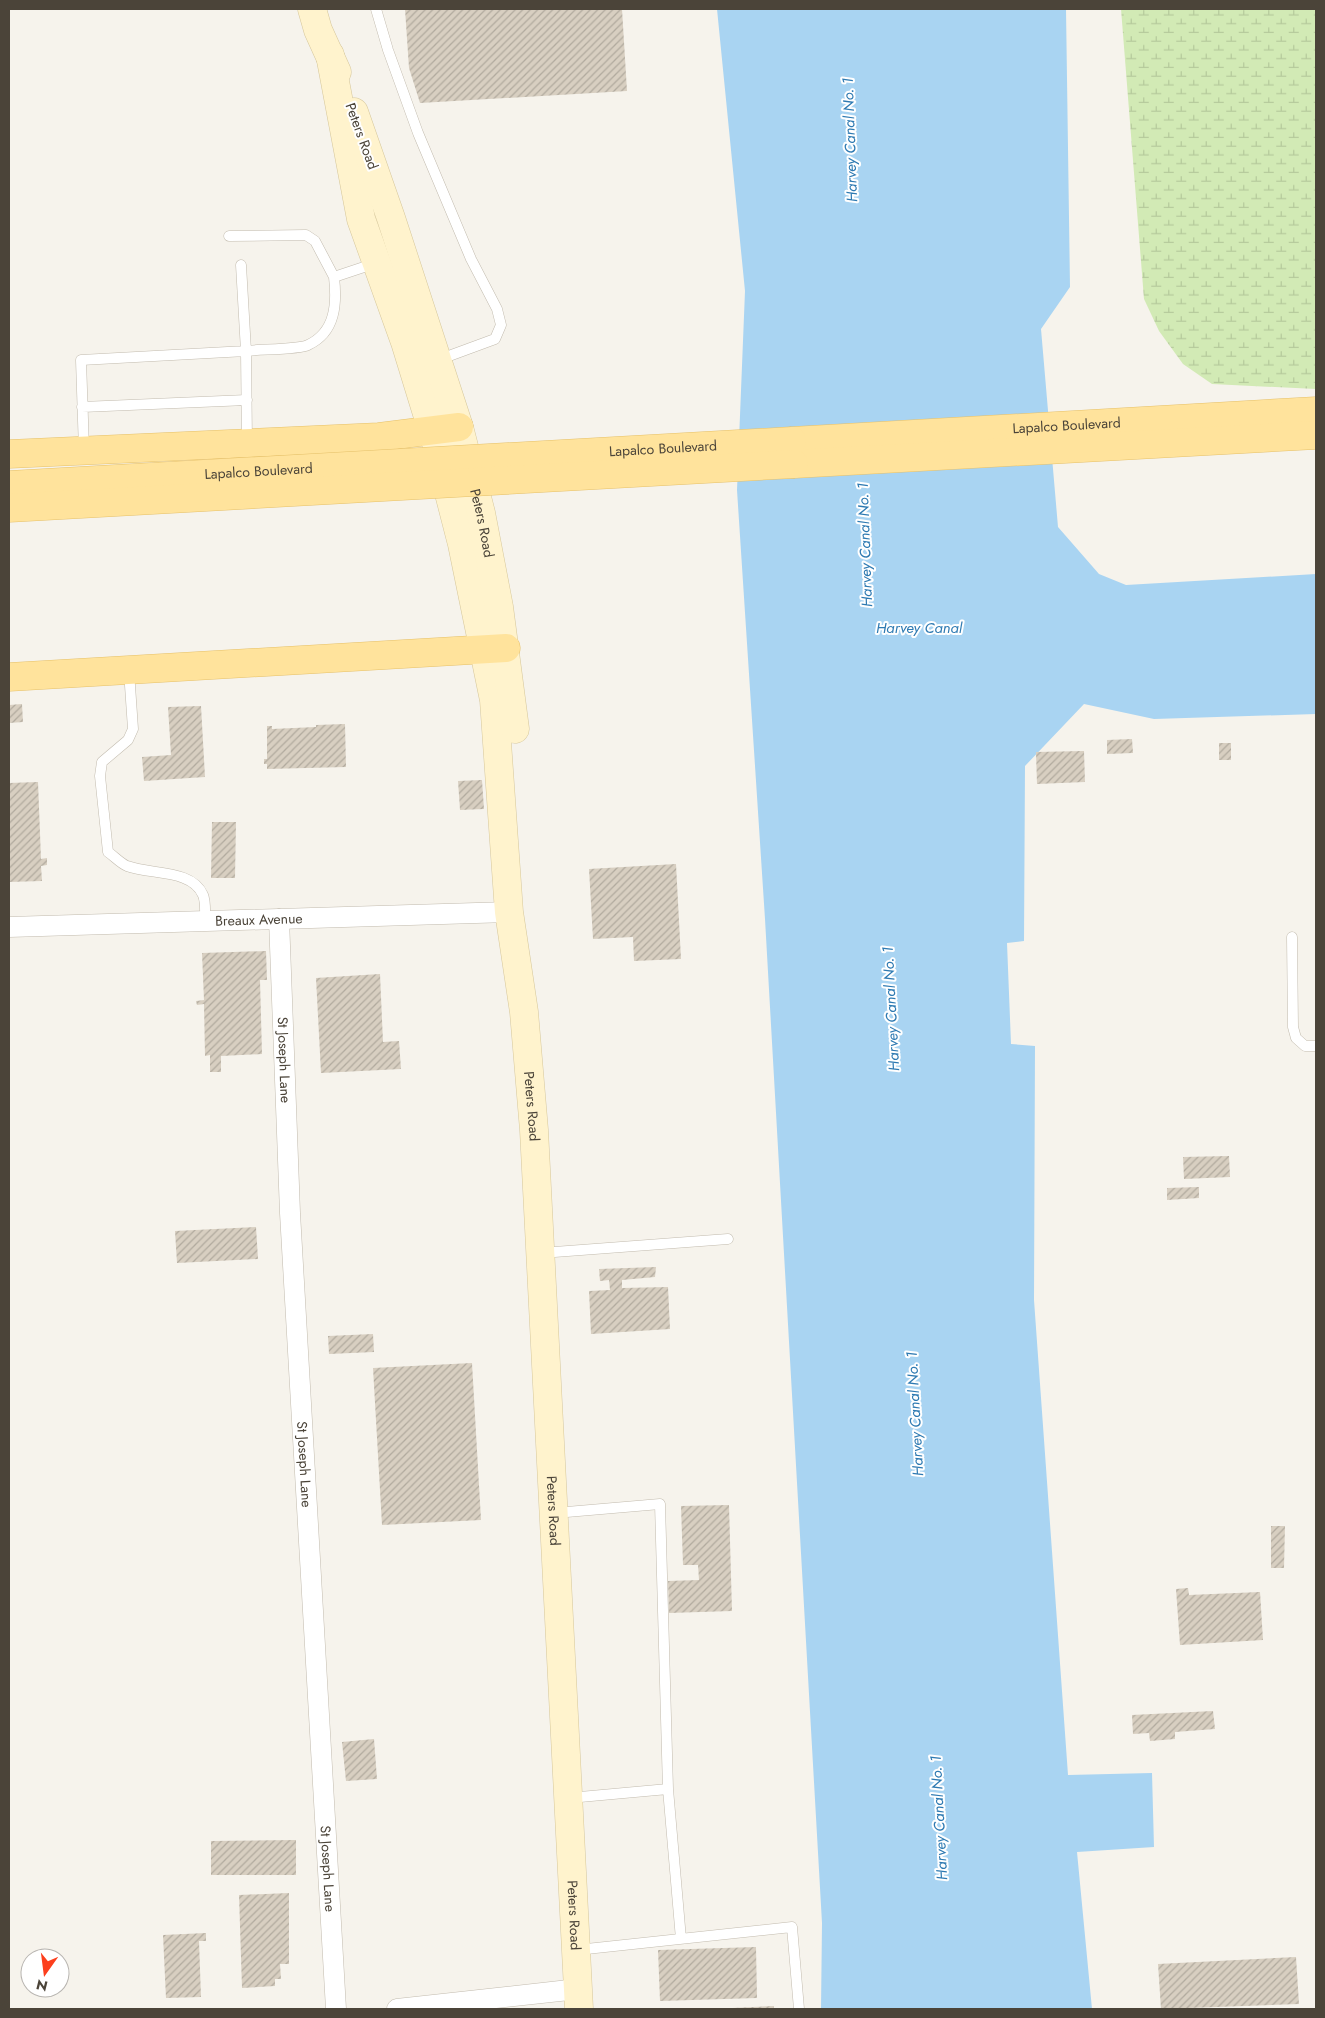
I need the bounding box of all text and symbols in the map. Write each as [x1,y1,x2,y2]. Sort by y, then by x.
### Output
water label: Harvey Canal No. 1 [837,77,863,203]
street label: Peters Road [341,100,383,172]
street label: Lapalco Boulevard [1012,412,1121,438]
street label: Lapalco Boulevard [608,435,718,461]
street label: Lapalco Boulevard [204,458,313,484]
water label: Harvey Canal No. 1 [852,482,878,608]
street label: Peters Road [465,486,499,559]
water label: Harvey Canal [876,617,963,639]
street label: Breaux Avenue [215,908,303,931]
water label: Harvey Canal No. 1 [877,946,905,1072]
street label: St Joseph Lane [273,1016,296,1103]
street label: Peters Road [519,1071,545,1142]
water label: Harvey Canal No. 1 [901,1351,929,1477]
street label: St Joseph Lane [292,1421,317,1508]
street label: Peters Road [542,1475,565,1546]
water label: Harvey Canal No. 1 [925,1755,953,1881]
street label: St Joseph Lane [315,1825,340,1912]
street label: Peters Road [562,1880,586,1951]
north arrow [20,1948,70,1998]
text: N [34,1975,50,1997]

